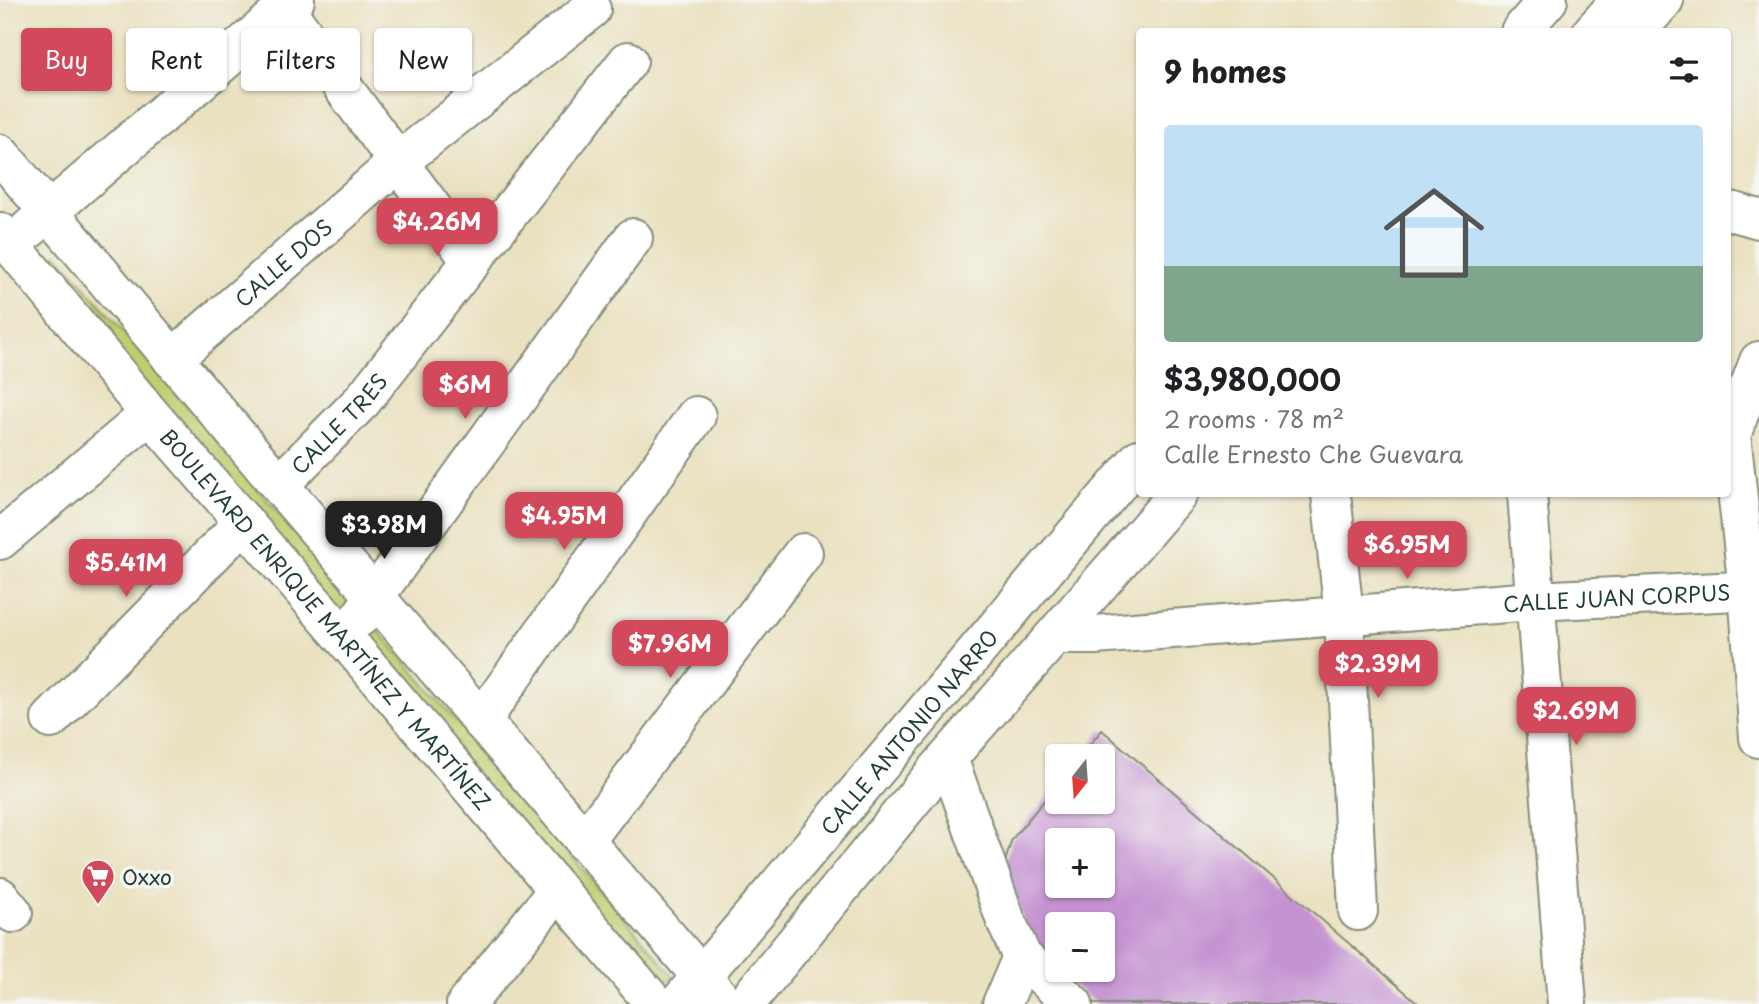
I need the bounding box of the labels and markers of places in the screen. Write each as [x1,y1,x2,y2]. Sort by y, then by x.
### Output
pin: $4.26M [380,198,494,258]
pin: $6M [431,362,499,421]
pin: $4.95M [507,492,621,552]
pin: $3.98M [327,502,441,561]
pin: $6.95M [1350,522,1464,581]
pin: $5.41M [69,540,183,599]
pin: $7.96M [613,620,727,680]
pin: $2.39M [1321,640,1435,700]
pin: $2.69M [1519,688,1633,747]
supermarket icon: Oxxo [79,857,117,906]
place label: Oxxo [122,860,172,892]

